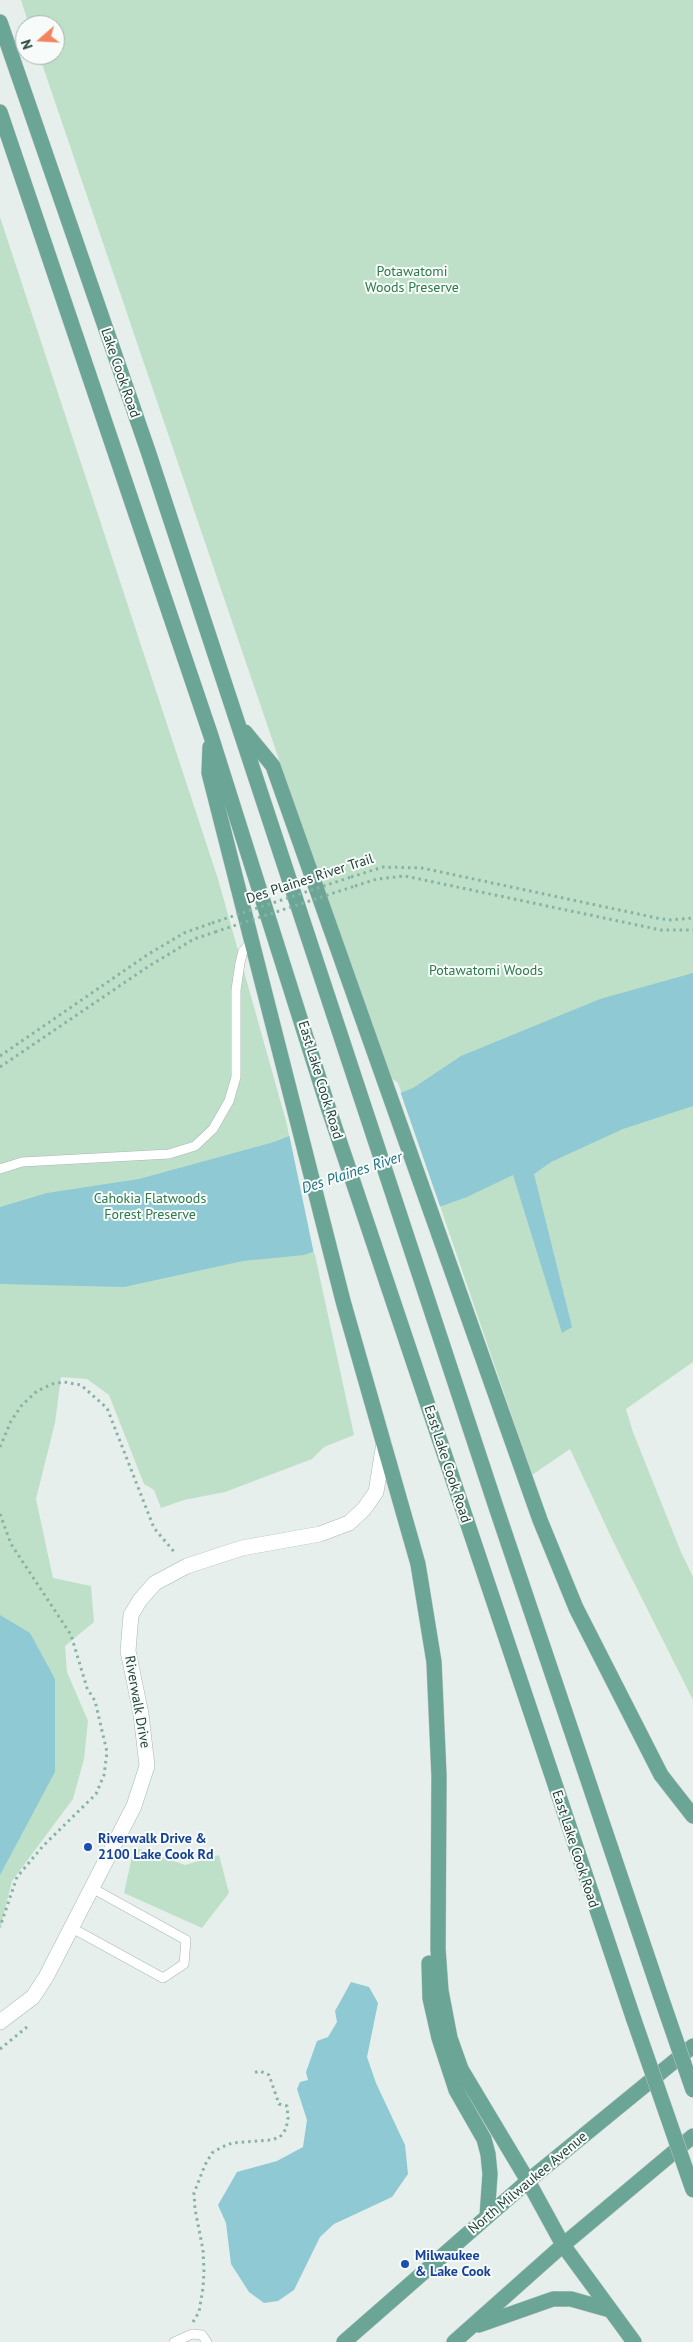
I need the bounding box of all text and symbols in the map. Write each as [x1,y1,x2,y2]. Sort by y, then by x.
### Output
north arrow [15,15,65,65]
text: N [17,37,37,52]
park label: Potawatomi Woods Preserve [365,264,459,296]
street label: Lake Cook Road [97,326,143,420]
street label: Des Plaines River Trail [244,850,376,908]
park label: Potawatomi Woods [429,963,543,979]
street label: East Lake Cook Road [294,1019,346,1141]
water label: Des Plaines River [299,1148,405,1198]
park label: Cahokia Flatwoods Forest Preserve [94,1191,206,1224]
street label: East Lake Cook Road [420,1403,474,1525]
street label: Riverwalk Drive [121,1654,153,1750]
street label: East Lake Cook Road [548,1788,602,1910]
place label: Riverwalk Drive & 2100 Lake Cook Rd [98,1831,214,1864]
marker: Riverwalk Drive & 2100 Lake Cook Rd [82,1841,94,1853]
street label: North Milwaukee Avenue [465,2128,591,2238]
place label: Milwaukee & Lake Cook [415,2248,491,2280]
marker: Milwaukee & Lake Cook [399,2258,411,2270]

